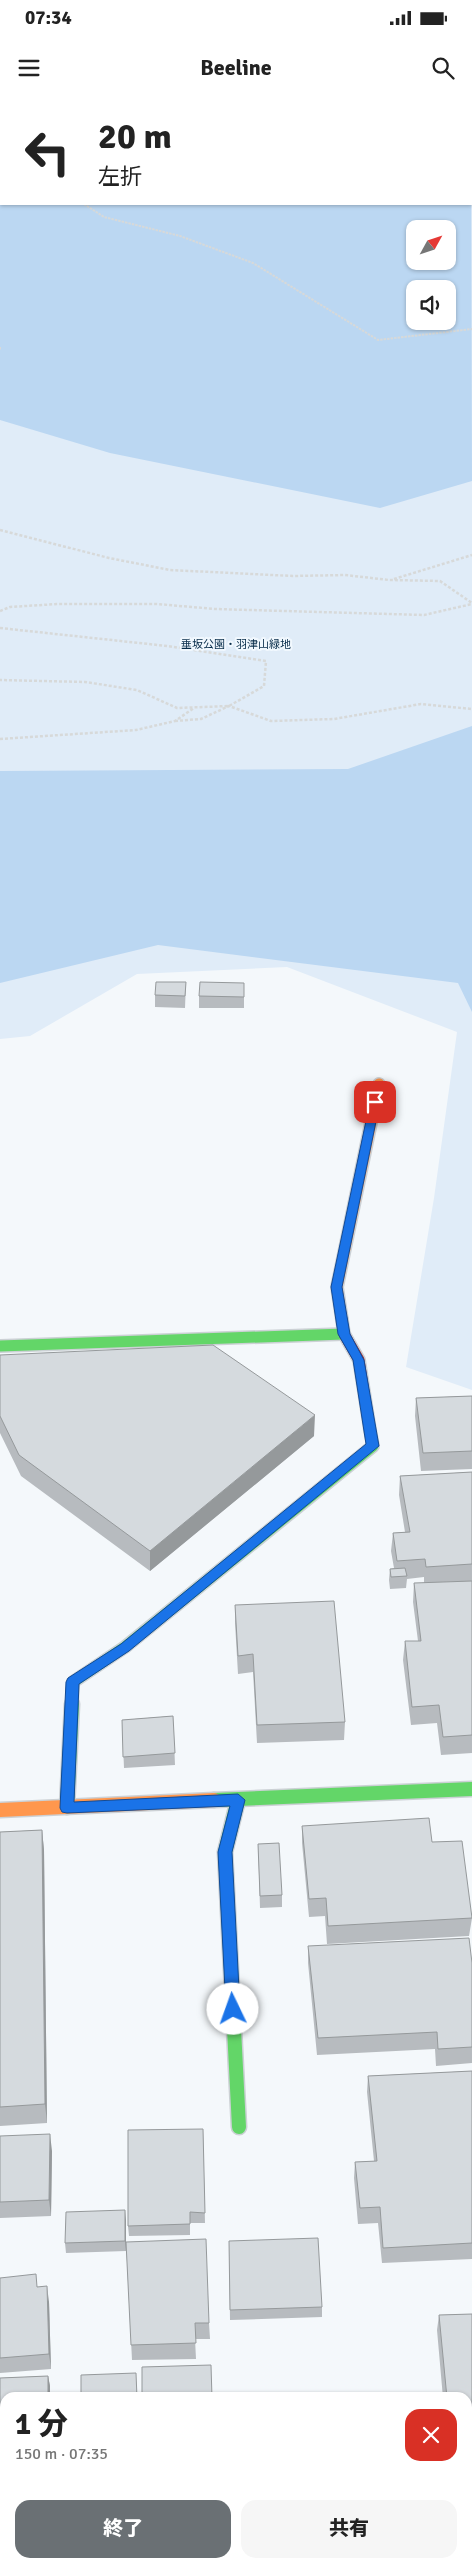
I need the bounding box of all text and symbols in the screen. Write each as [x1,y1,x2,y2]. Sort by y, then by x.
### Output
text: 07:34 [25,6,72,30]
icon: menu [15,54,43,82]
text: Beeline [200,54,272,81]
icon: search [429,54,457,82]
text: 20 m [98,115,172,158]
icon: left [15,120,80,185]
text: 左折 [98,163,142,190]
north arrow [406,220,456,270]
map controls [406,220,456,330]
button: sound [406,280,456,330]
park label: 垂坂公園・羽津山緑地 [181,638,291,651]
pin [354,1081,396,1123]
icon: arrive [361,1088,389,1116]
position arrow [206,1982,258,2034]
text: 1 分 [15,2406,68,2443]
button: close [405,2409,457,2461]
text: 150 m · 07:35 [15,2444,108,2464]
button: 終了 [15,2500,231,2558]
button: 共有 [241,2500,457,2558]

